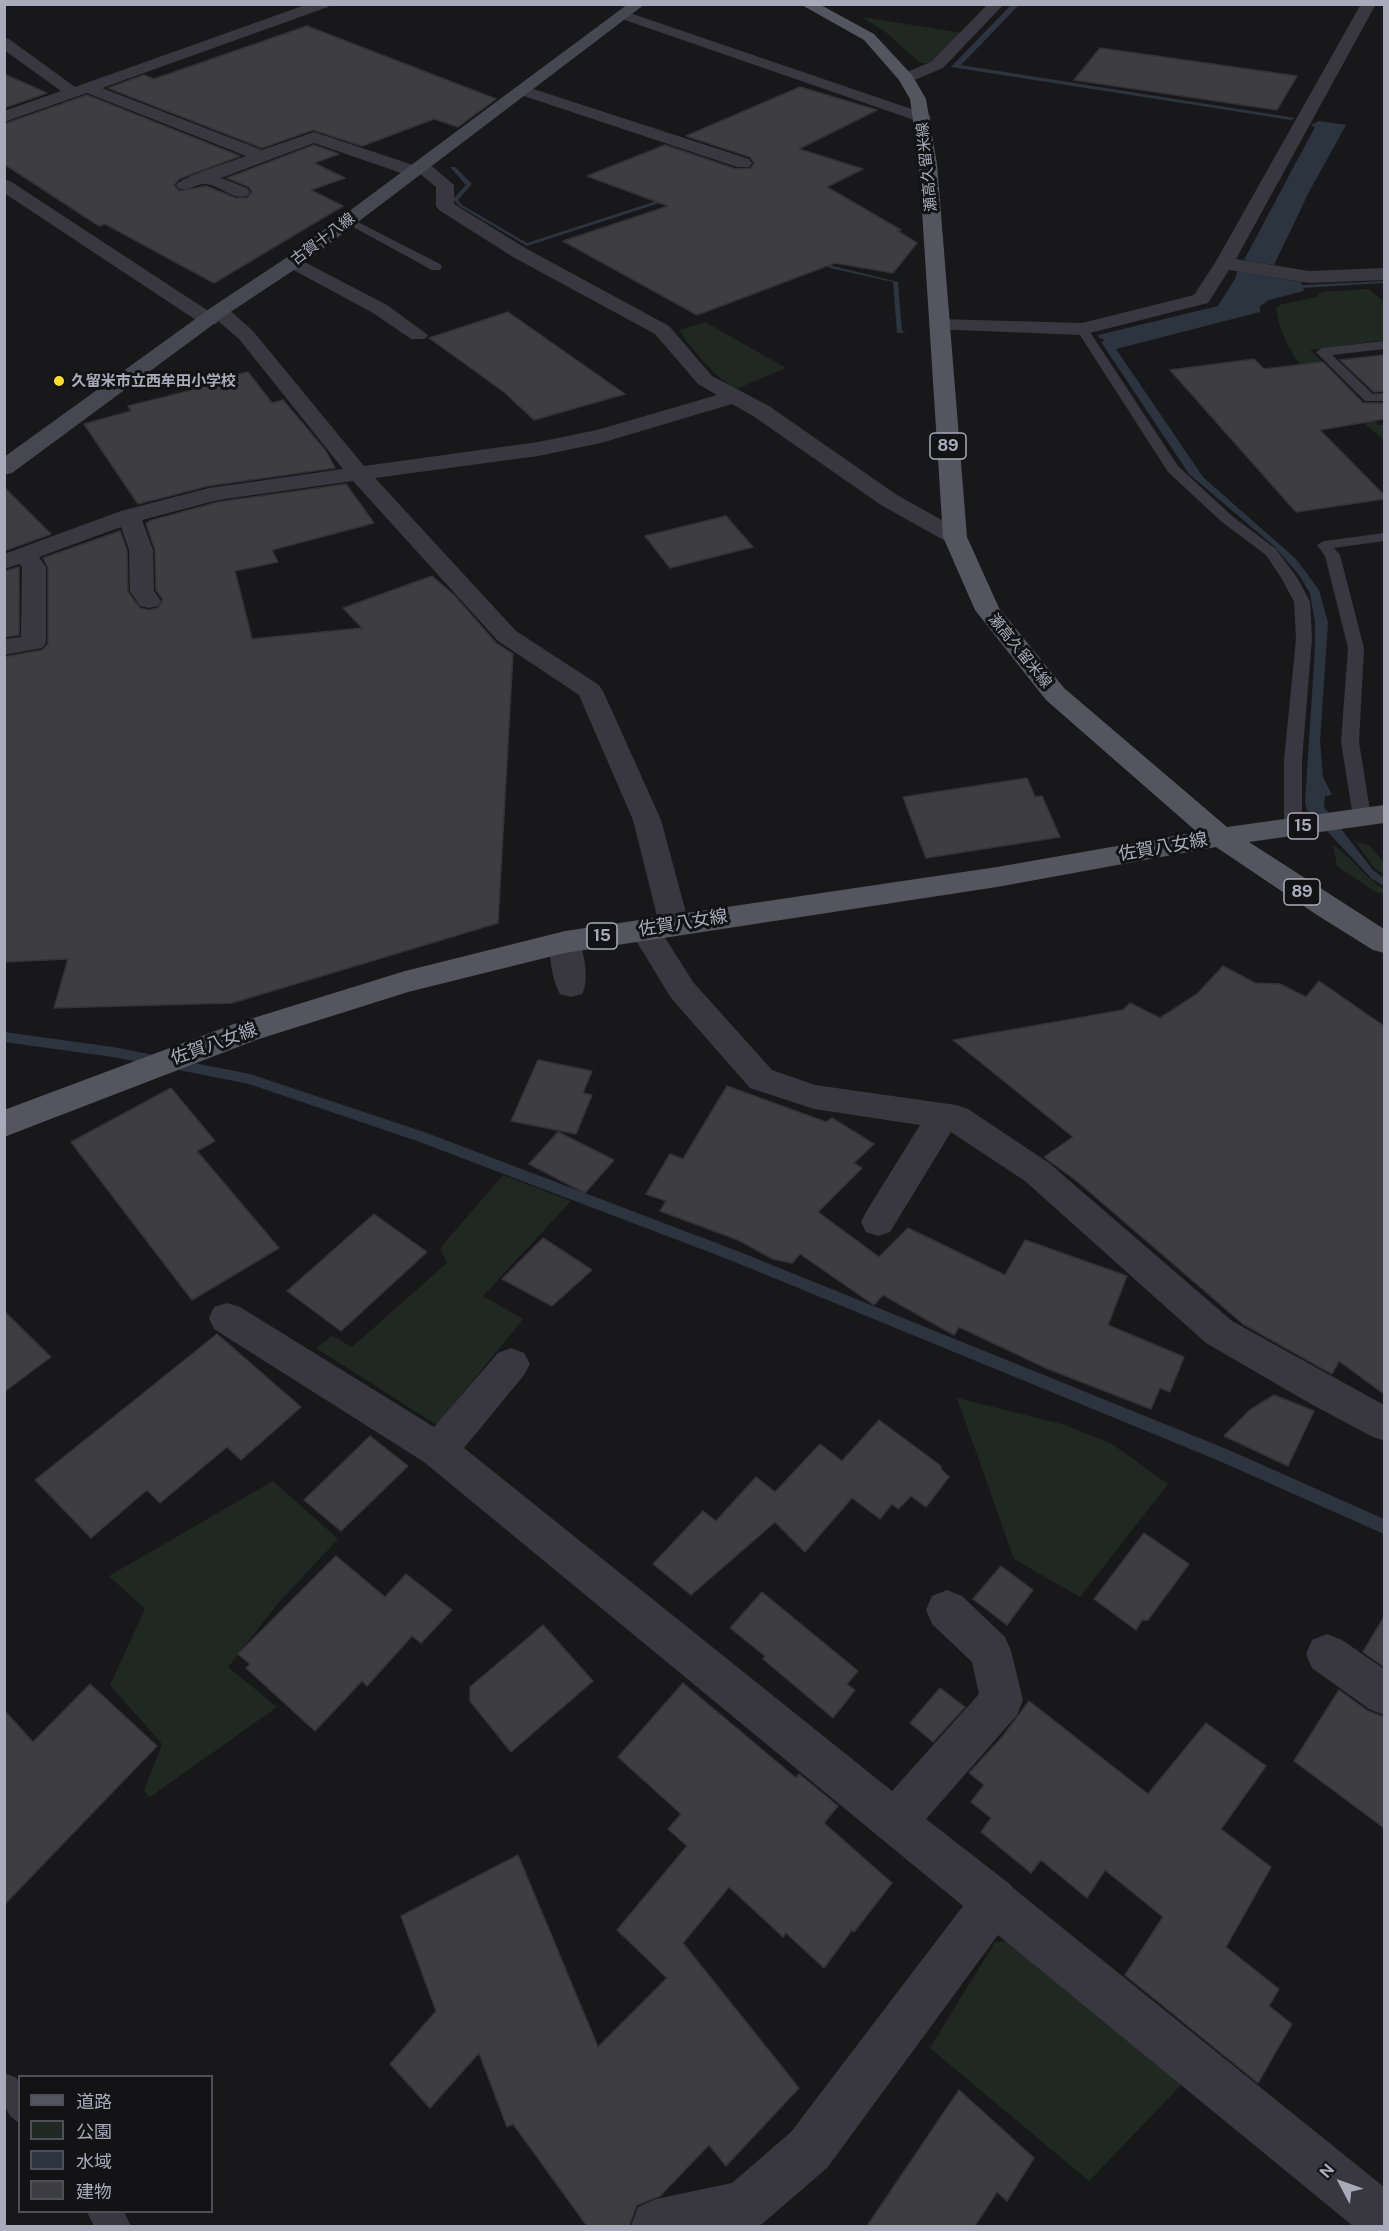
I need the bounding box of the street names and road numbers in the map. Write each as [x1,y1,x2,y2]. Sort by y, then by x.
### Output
street label: 瀬高久留米線 [913,121,941,213]
street label: 古賀十八線 [288,209,358,269]
road number: 89 [930,433,966,459]
street label: 瀬高久留米線 [985,610,1055,692]
road number: 15 [1288,813,1318,839]
street label: 佐賀八女線 [1117,829,1209,865]
road number: 89 [1284,879,1320,905]
street label: 佐賀八女線 [637,905,729,941]
road number: 15 [587,923,617,949]
street label: 佐賀八女線 [168,1018,260,1070]

